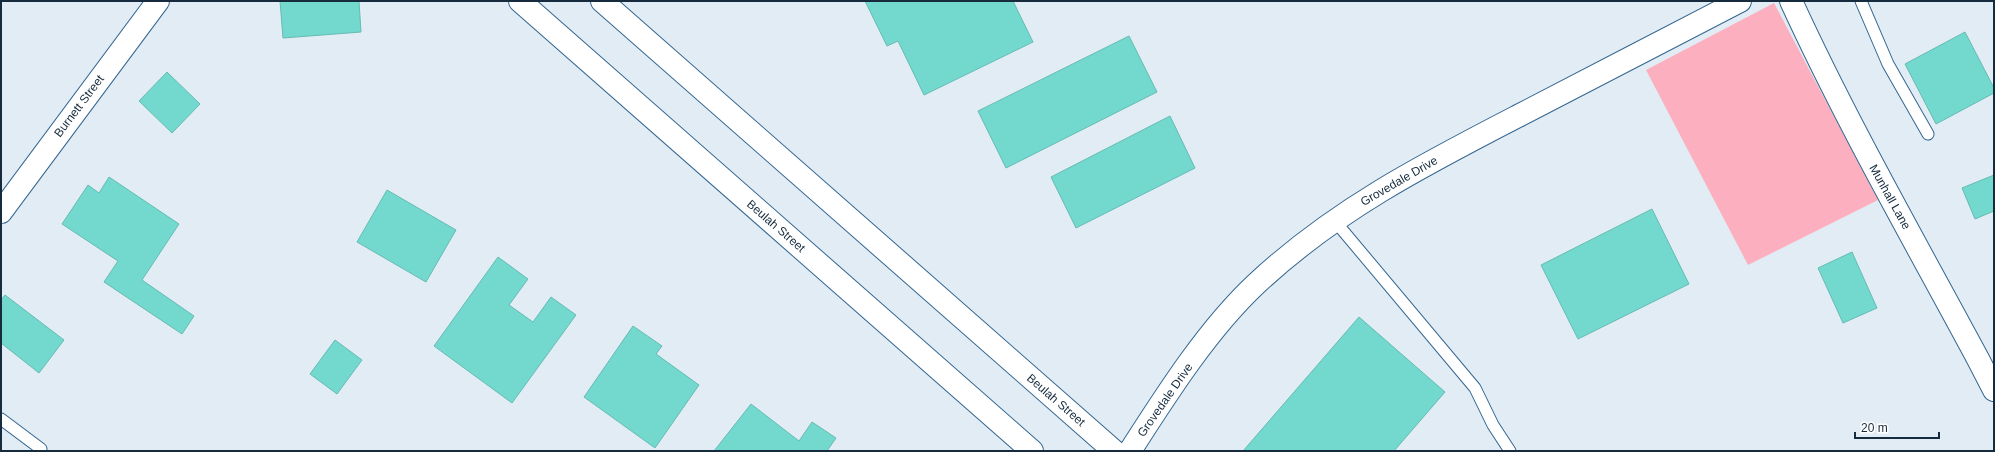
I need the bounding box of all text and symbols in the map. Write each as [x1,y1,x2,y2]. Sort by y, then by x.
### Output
street label: Burnett Street [51,72,107,140]
street label: Grovedale Drive [1358,153,1440,209]
street label: Munhall Lane [1866,162,1914,232]
street label: Beulah Street [744,197,809,256]
street label: Grovedale Drive [1134,360,1196,440]
street label: Beulah Street [1024,371,1089,430]
scale bar [1855,414,1939,440]
text: 20 m [1861,421,1888,435]

